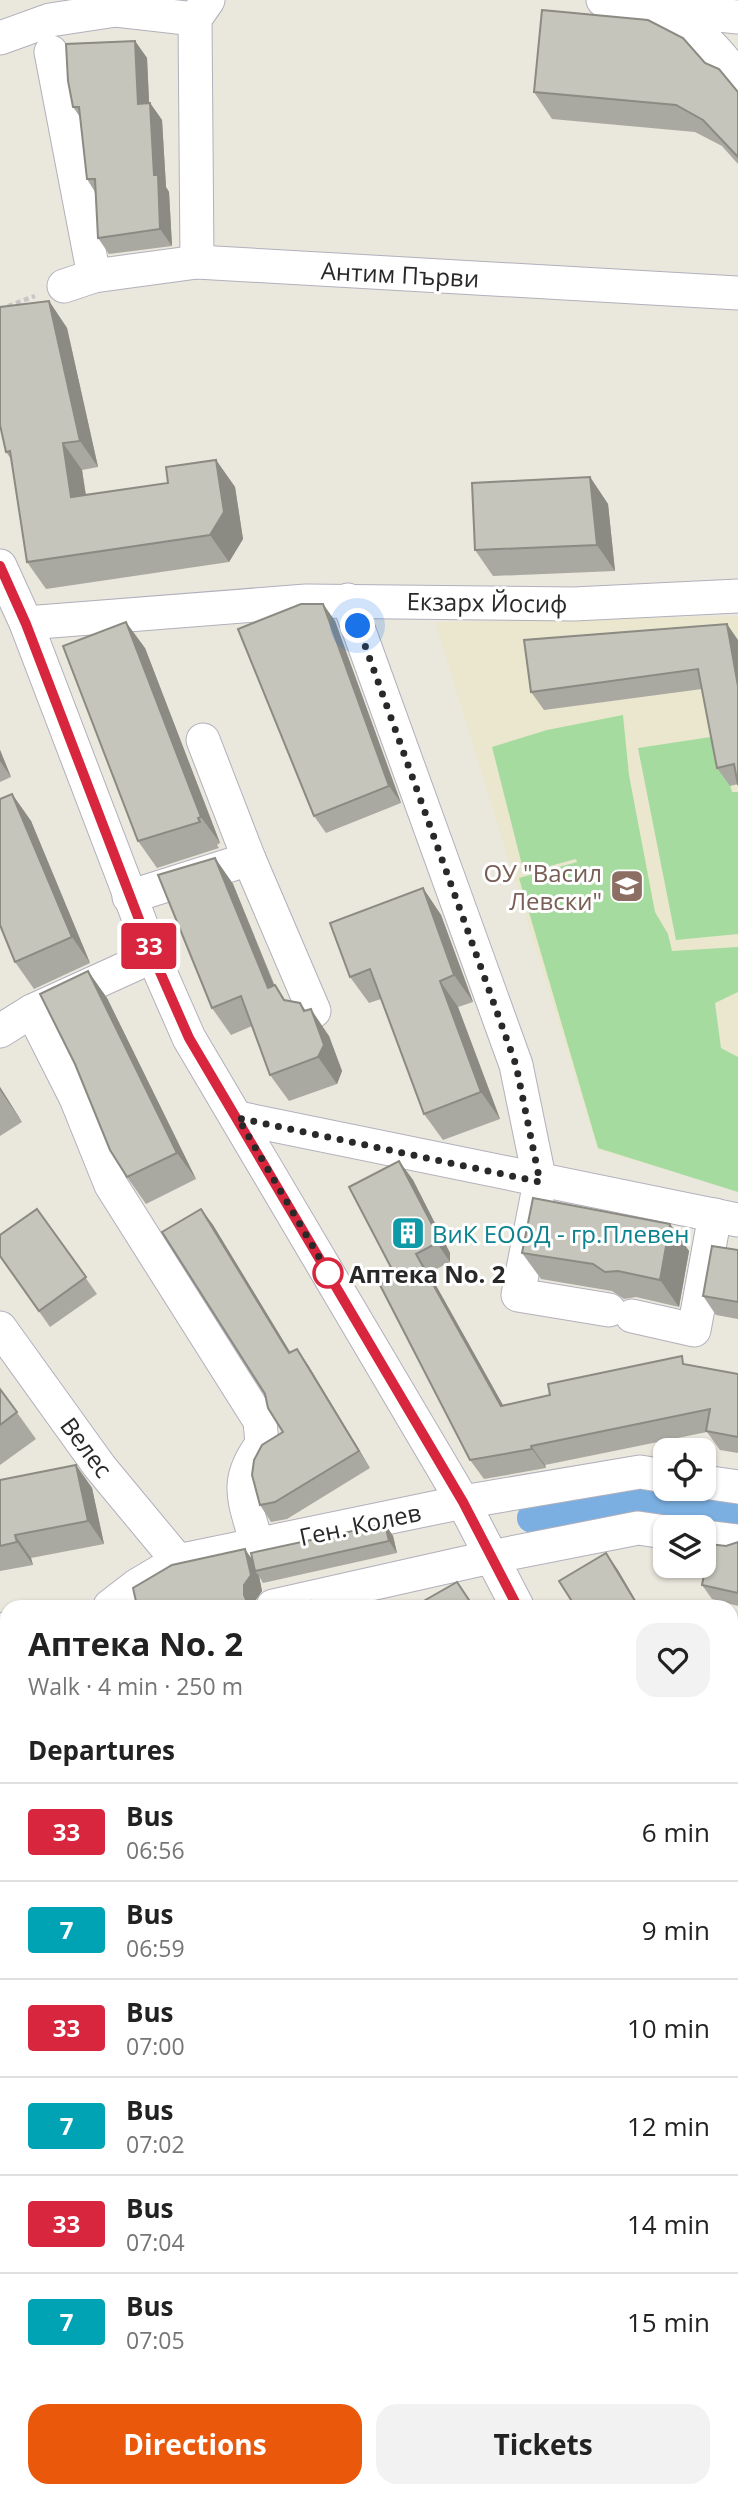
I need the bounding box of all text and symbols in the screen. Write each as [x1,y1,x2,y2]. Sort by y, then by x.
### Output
street label: Антим Първи [320,253,480,295]
street label: Екзарх Йосиф [406,584,568,620]
your location [340,608,375,643]
place label: ОУ "Васил Левски" [483,856,602,917]
school or university icon: ОУ "Васил Левски" [608,867,646,905]
line badge: 33 [118,923,180,969]
text: 33 [135,929,163,962]
building icon: ВиК ЕООД - гр.Плевен [389,1214,427,1252]
place label: ВиК ЕООД - гр.Плевен [432,1217,689,1250]
place label: Аптека No. 2 [349,1257,505,1290]
marker: Аптека No. 2 [313,1258,343,1288]
street label: Велес [53,1410,121,1484]
map controls [653,1438,716,1578]
button: locate [653,1438,716,1501]
street label: Ген. Колев [296,1495,424,1553]
button: layers [653,1515,716,1578]
text: Аптека No. 2 [28,1621,243,1666]
button: heart [636,1623,710,1697]
text: Walk · 4 min · 250 m [28,1670,243,1702]
text: Departures [28,1732,175,1768]
text: Bus [126,1798,173,1834]
text: 6 min [642,1814,710,1850]
text: 33 [53,1815,80,1848]
text: 06:56 [126,1834,185,1866]
text: Bus [126,1896,173,1932]
text: 9 min [642,1912,710,1948]
text: 7 [60,1913,73,1946]
text: 06:59 [126,1932,185,1964]
text: Bus [126,1994,173,2030]
text: 10 min [627,2010,710,2046]
text: 33 [53,2011,80,2044]
text: 07:00 [126,2030,185,2062]
text: Bus [126,2092,173,2128]
text: 12 min [627,2108,710,2144]
text: 7 [60,2109,73,2142]
text: 07:02 [126,2128,185,2160]
text: Bus [126,2190,173,2226]
text: 14 min [627,2206,710,2242]
text: 33 [53,2207,80,2240]
text: 07:04 [126,2226,185,2258]
text: Bus [126,2288,173,2324]
text: 15 min [627,2304,710,2340]
text: 7 [60,2305,73,2338]
text: 07:05 [126,2324,185,2356]
button: Directions [28,2404,362,2484]
button: Tickets [376,2404,710,2484]

